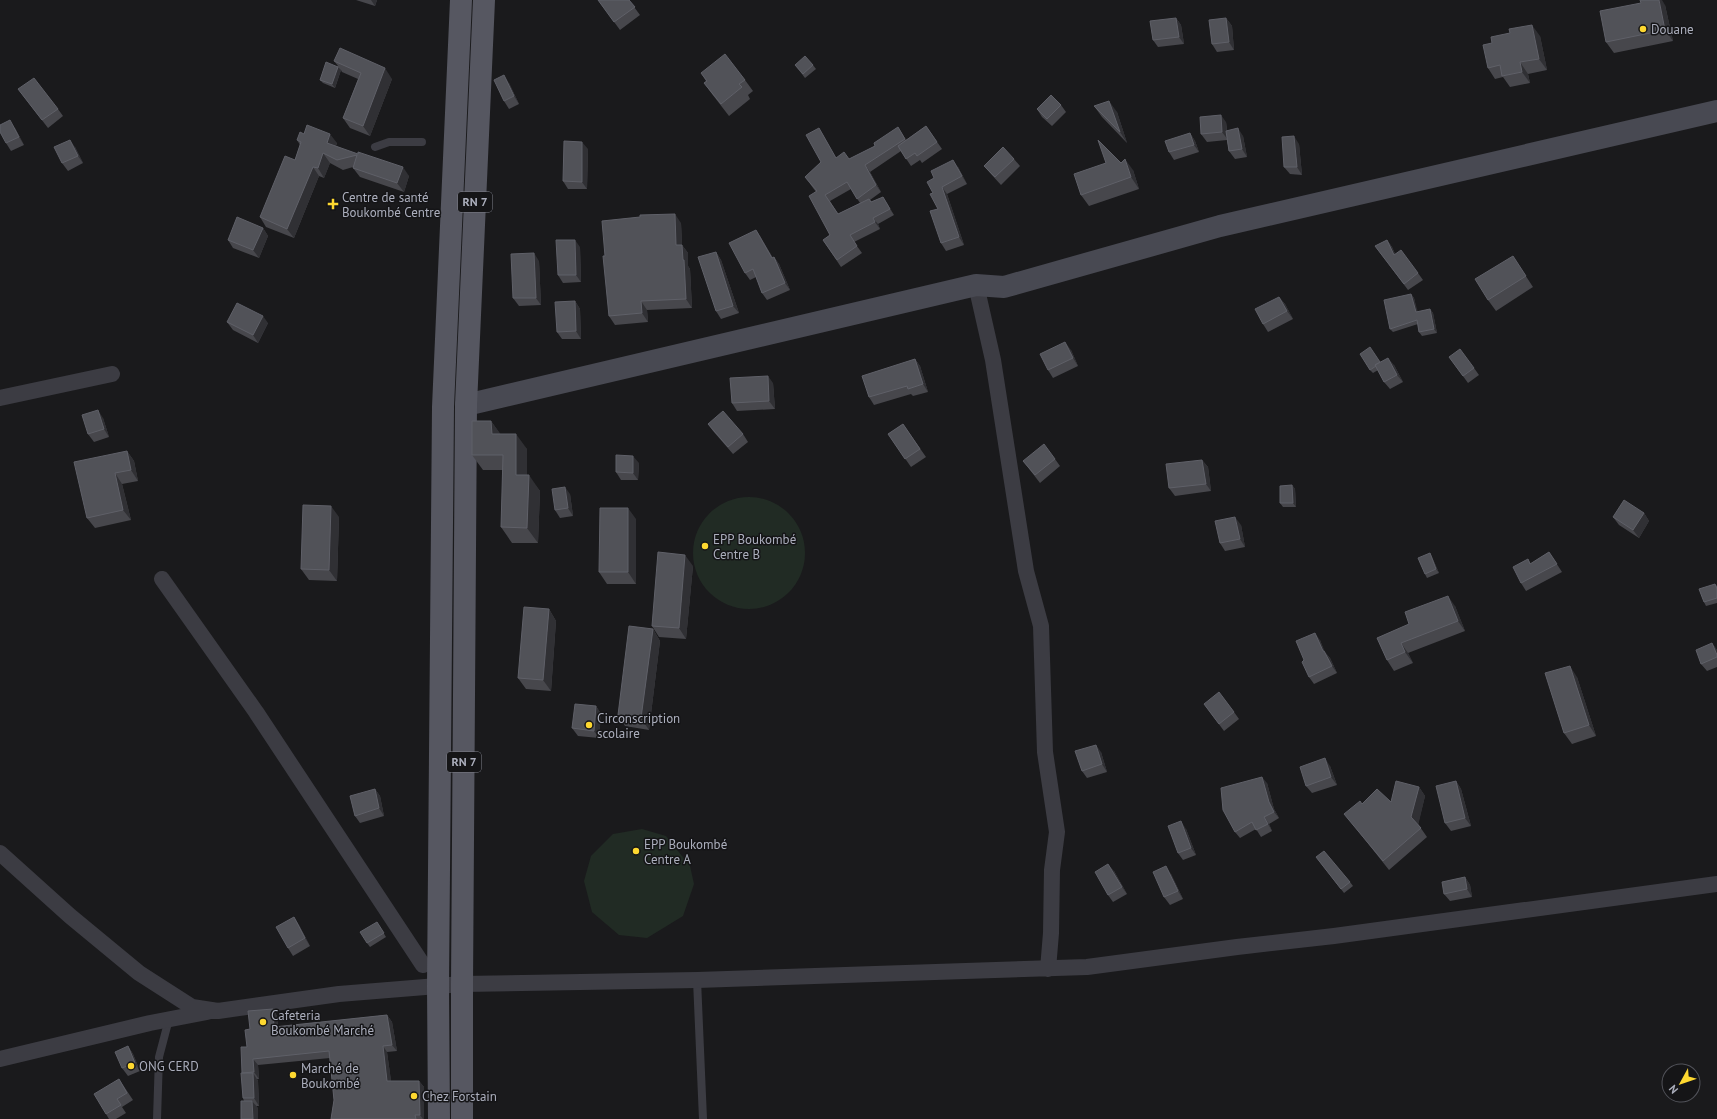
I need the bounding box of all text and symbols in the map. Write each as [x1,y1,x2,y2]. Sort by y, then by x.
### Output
place label: Douane [1651,21,1694,38]
marker: Douane [1638,24,1648,34]
place label: Centre de santé Boukombé Centre [342,189,440,221]
road number: RN 7 [458,192,492,212]
marker: Centre de santé Boukombé Centre [327,198,339,210]
place label: EPP Boukombé Centre B [713,531,796,563]
marker: EPP Boukombé Centre B [700,541,710,551]
place label: Circonscription scolaire [597,710,680,742]
marker: Circonscription scolaire [584,720,594,730]
road number: RN 7 [447,752,481,772]
place label: EPP Boukombé Centre A [644,836,727,868]
marker: EPP Boukombé Centre A [631,846,641,856]
place label: Cafeteria Boukombé Marché [271,1007,374,1039]
marker: Cafeteria Boukombé Marché [258,1017,268,1027]
place label: ONG CERD [139,1058,199,1075]
place label: Marché de Boukombé [301,1060,360,1092]
marker: ONG CERD [126,1061,136,1071]
north arrow [1661,1063,1701,1103]
marker: Marché de Boukombé [288,1070,298,1080]
text: N [1666,1082,1681,1097]
place label: Chez Forstain [422,1088,497,1105]
marker: Chez Forstain [409,1091,419,1101]

